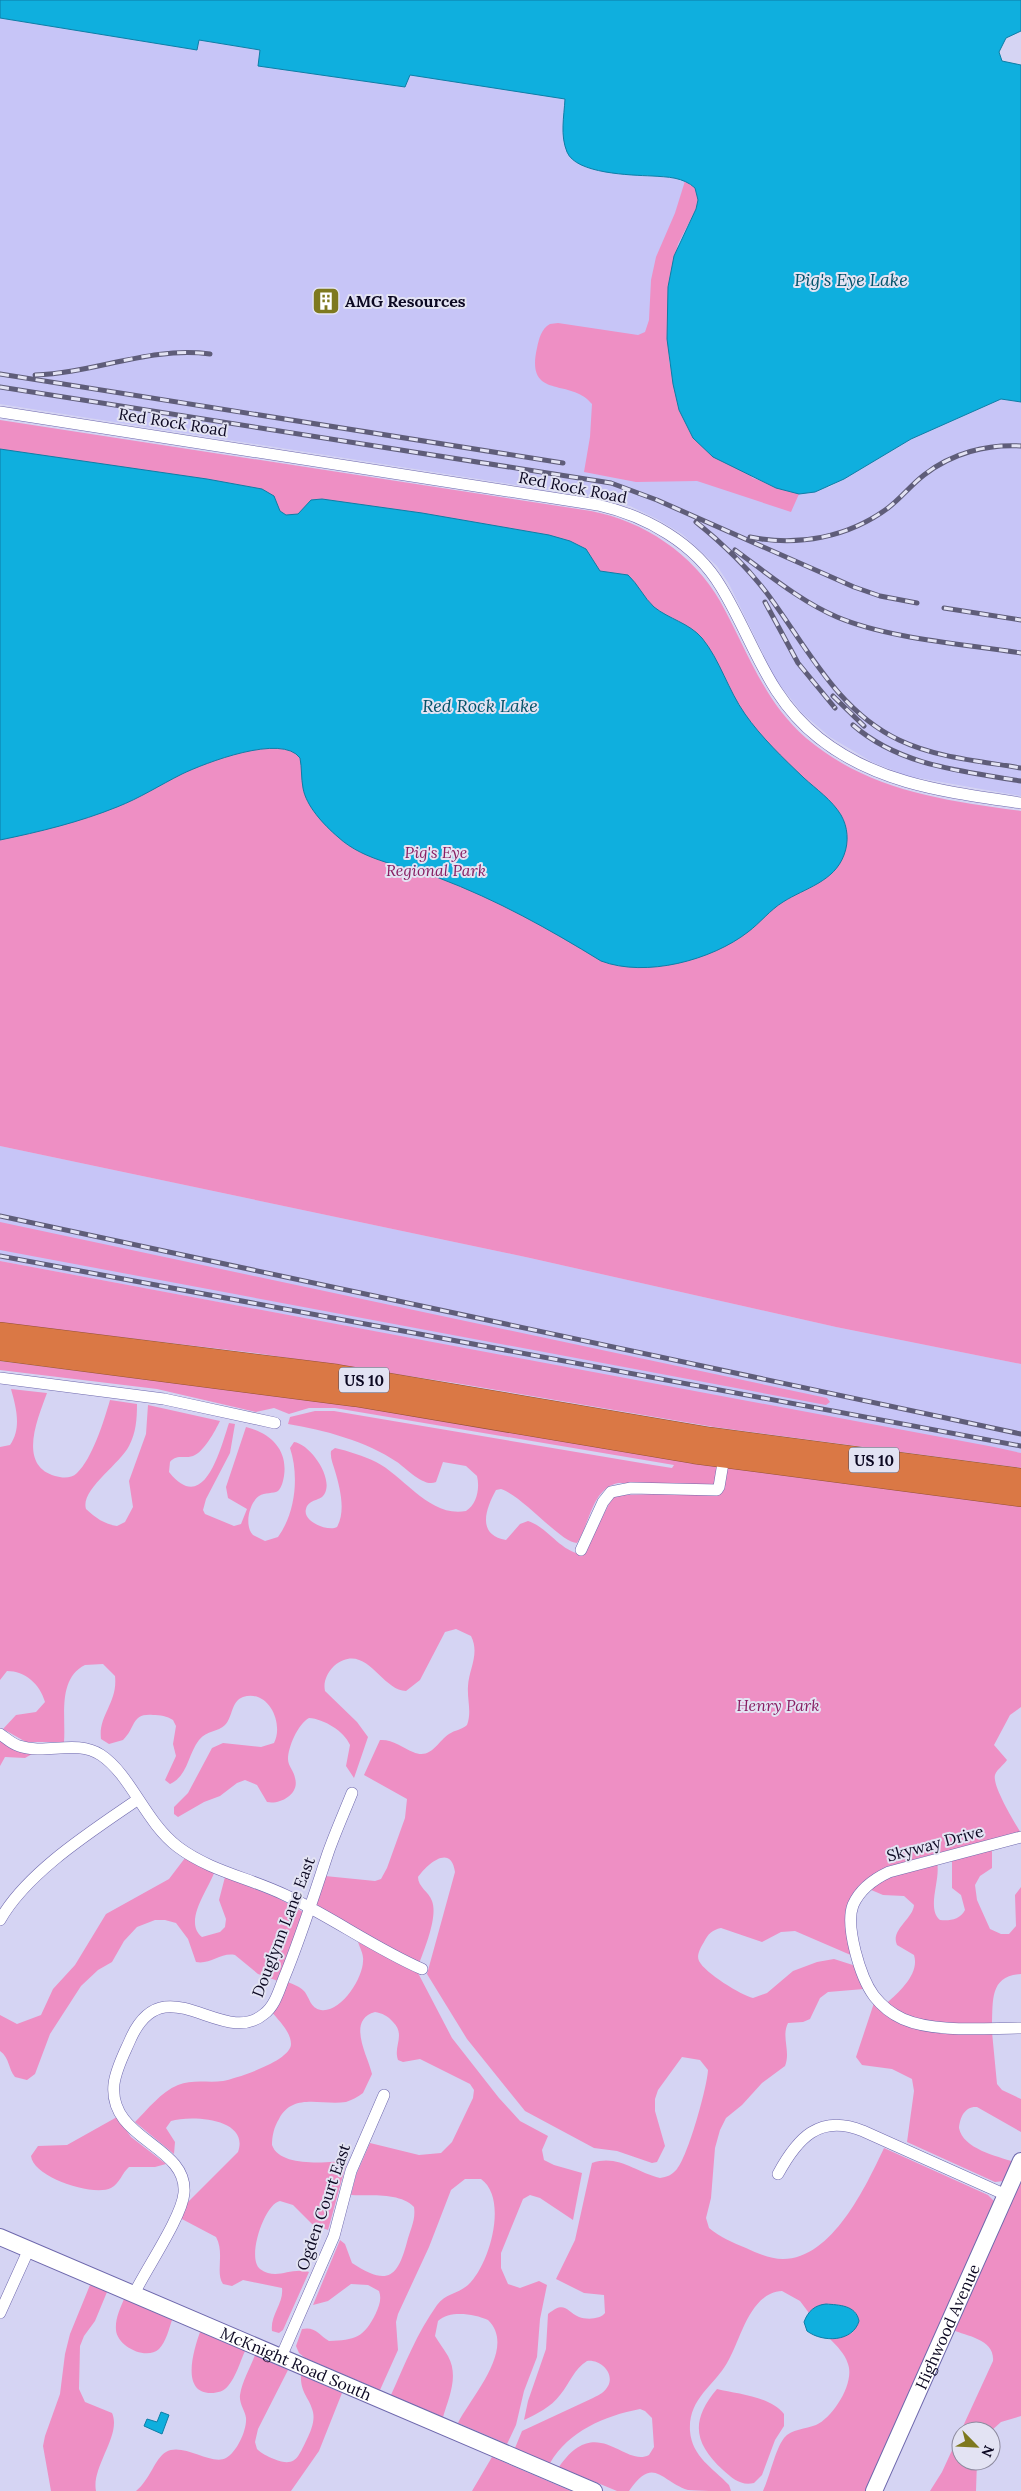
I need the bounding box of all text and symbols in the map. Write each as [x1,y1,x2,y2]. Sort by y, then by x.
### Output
water label: Pig's Eye Lake [794,268,908,291]
building icon: AMG Resources [311,286,341,316]
place label: AMG Resources [345,291,466,311]
street label: Red Rock Road [117,404,229,441]
street label: Red Rock Road [517,467,629,507]
water label: Red Rock Lake [422,694,538,717]
park label: Pig's Eye Regional Park [386,842,486,880]
road number: US 10 [339,1368,389,1392]
road number: US 10 [849,1448,899,1472]
park label: Henry Park [736,1695,820,1715]
street label: Skyway Drive [884,1820,986,1866]
street label: Douglynn Lane East [247,1853,319,2000]
street label: Ogden Court East [292,2140,354,2273]
street label: Highwood Avenue [911,2260,984,2392]
street label: McKnight Road South [218,2323,375,2405]
north arrow [951,2421,1001,2471]
text: N [977,2443,998,2460]

